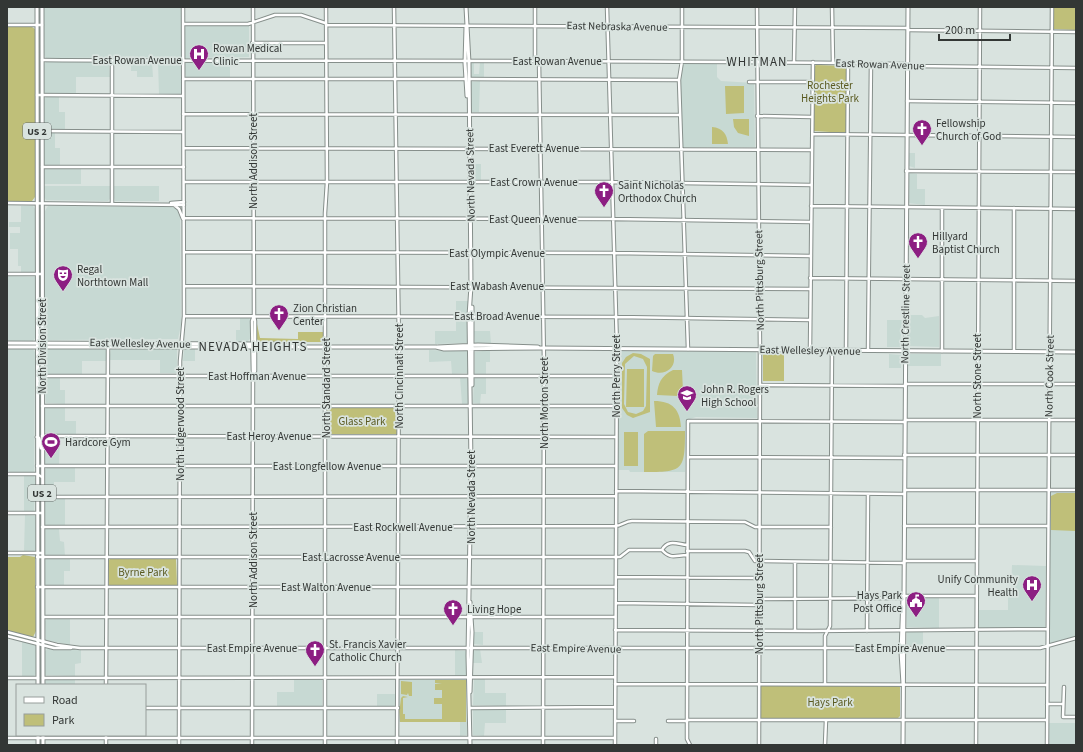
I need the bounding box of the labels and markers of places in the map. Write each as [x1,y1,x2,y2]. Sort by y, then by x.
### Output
place label: Rowan Medical Clinic [213,41,282,69]
hospital icon: Rowan Medical Clinic [188,43,210,71]
place label: Fellowship Church of God [936,116,1001,144]
church icon: Fellowship Church of God [911,118,933,146]
place label: Saint Nicholas Orthodox Church [618,178,697,206]
church icon: Saint Nicholas Orthodox Church [593,180,615,208]
place label: Hillyard Baptist Church [932,229,1000,257]
church icon: Hillyard Baptist Church [907,231,929,259]
place label: Regal Northtown Mall [77,262,149,290]
theatre icon: Regal Northtown Mall [52,264,74,292]
place label: Zion Christian Center [293,301,357,329]
church icon: Zion Christian Center [268,303,290,331]
place label: John R. Rogers High School [701,382,769,410]
school or university icon: John R. Rogers High School [676,384,698,412]
sports icon: Hardcore Gym [40,431,62,459]
place label: Hardcore Gym [65,435,131,450]
place label: Unify Community Health [938,572,1018,600]
hospital icon: Unify Community Health [1021,574,1043,602]
place label: Hays Park Post Office [853,588,903,616]
public building icon: Hays Park Post Office [905,590,927,618]
church icon: Living Hope [442,598,464,626]
place label: Living Hope [467,602,522,617]
place label: St. Francis Xavier Catholic Church [329,637,407,665]
church icon: St. Francis Xavier Catholic Church [304,639,326,667]

